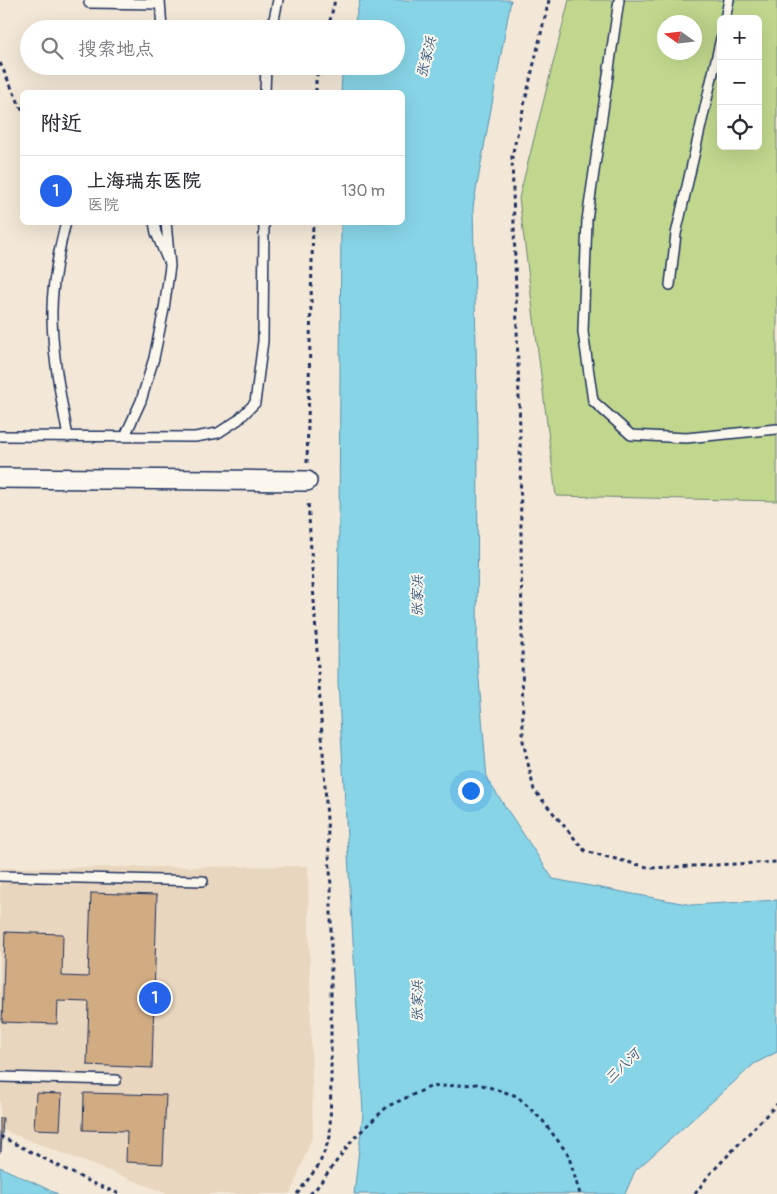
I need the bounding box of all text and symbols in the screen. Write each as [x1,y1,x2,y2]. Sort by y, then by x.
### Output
north arrow [657,15,702,60]
map controls [717,15,762,150]
button: + [717,15,762,60]
search box [20,20,405,75]
icon: search [38,34,66,62]
water label: 张家浜 [413,34,440,80]
text: 搜索地点 [78,37,154,61]
button: − [717,60,762,105]
button: locate [717,105,762,150]
text: 附近 [40,110,82,137]
text: 上海瑞东医院 [87,169,201,193]
text: 1 [53,181,59,201]
text: 130 m [341,181,385,201]
text: 医院 [87,195,119,215]
water label: 张家浜 [409,574,426,617]
your location [458,778,484,804]
pin: 1 [139,979,171,1017]
water label: 张家浜 [409,979,426,1022]
water label: 三八河 [601,1044,645,1087]

